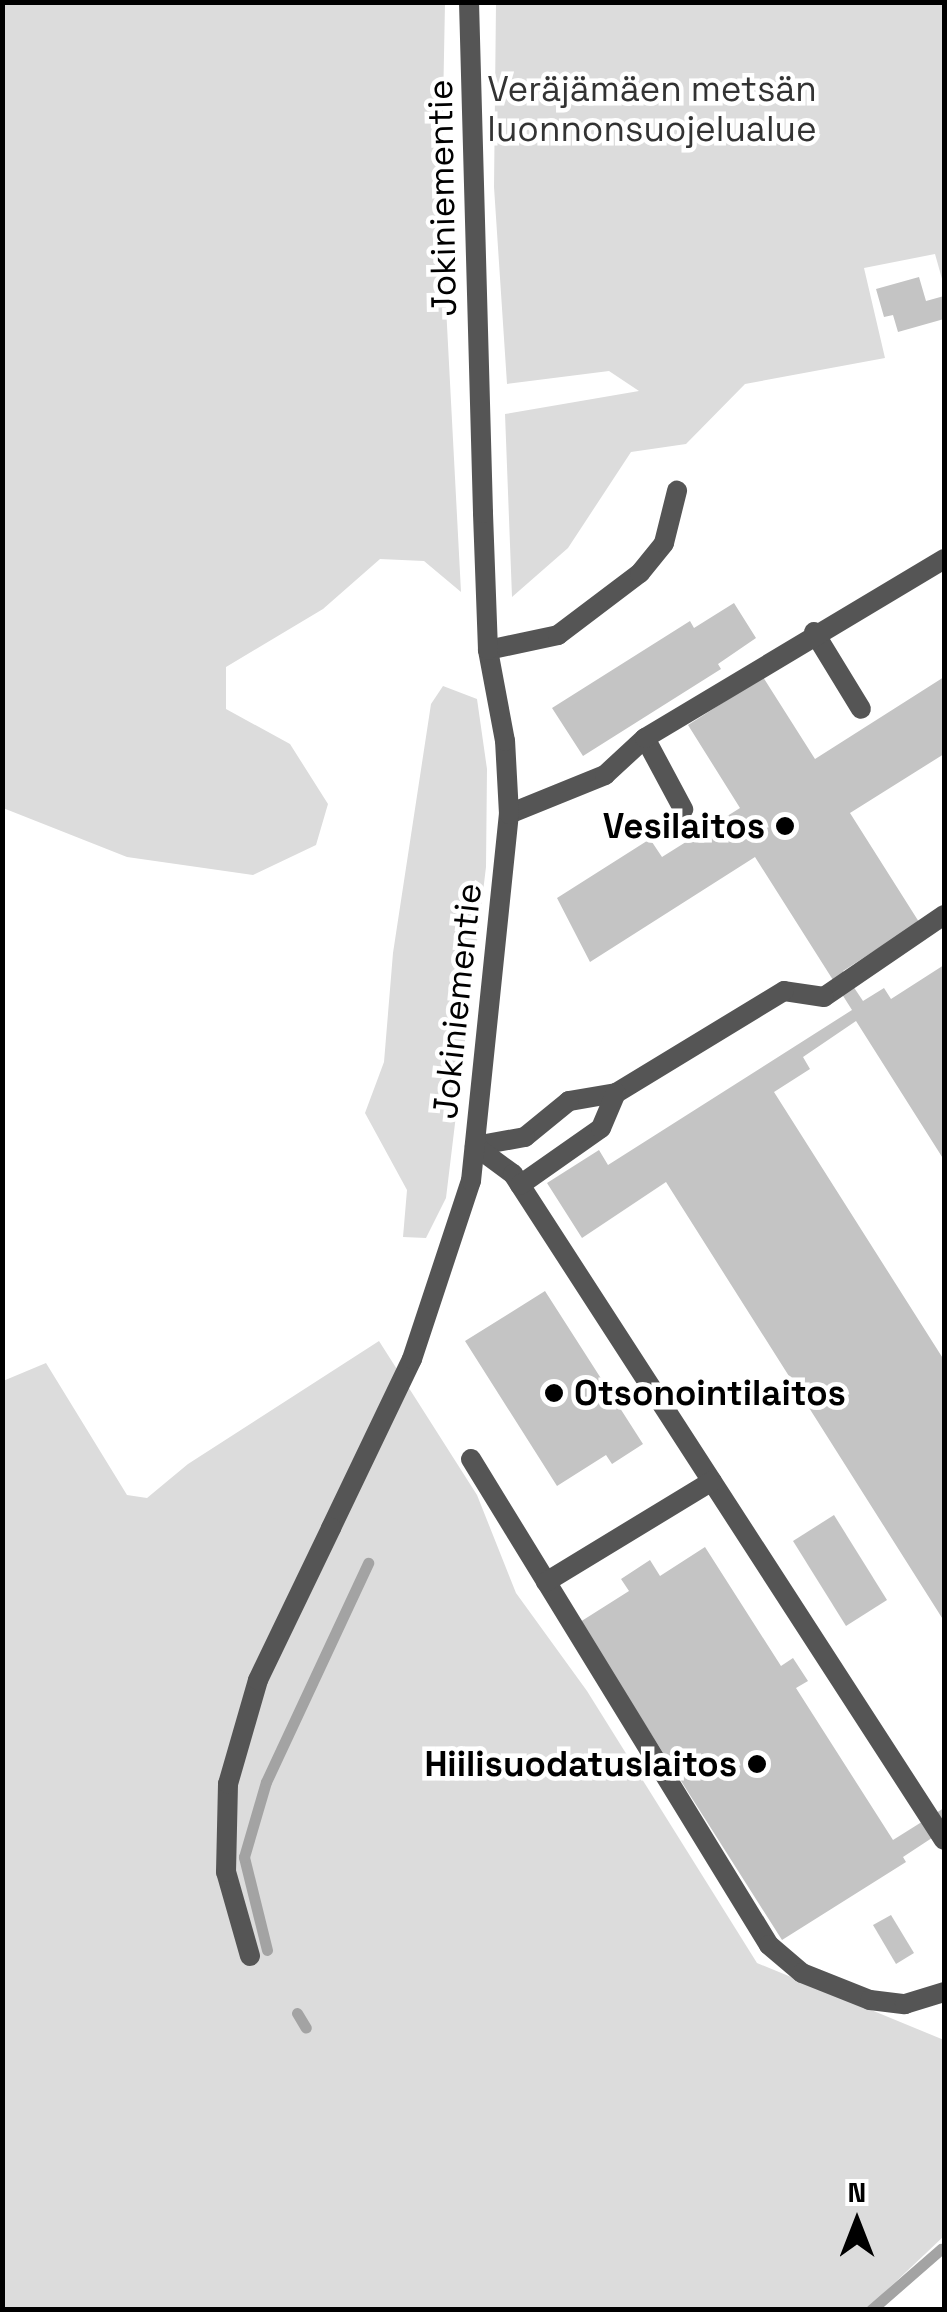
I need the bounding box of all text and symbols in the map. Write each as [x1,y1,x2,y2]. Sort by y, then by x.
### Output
park label: Veräjämäen metsän luonnonsuojelualue [487,68,817,150]
street label: Jokiniementie [419,79,465,317]
place label: Vesilaitos [603,805,765,847]
marker: Vesilaitos [774,815,796,837]
street label: Jokiniementie [424,881,490,1121]
place label: Otsonointilaitos [574,1372,846,1414]
marker: Otsonointilaitos [543,1382,565,1404]
place label: Hiilisuodatuslaitos [424,1743,737,1785]
marker: Hiilisuodatuslaitos [746,1753,768,1775]
north arrow [807,2172,907,2272]
text: N [848,2174,866,2210]

